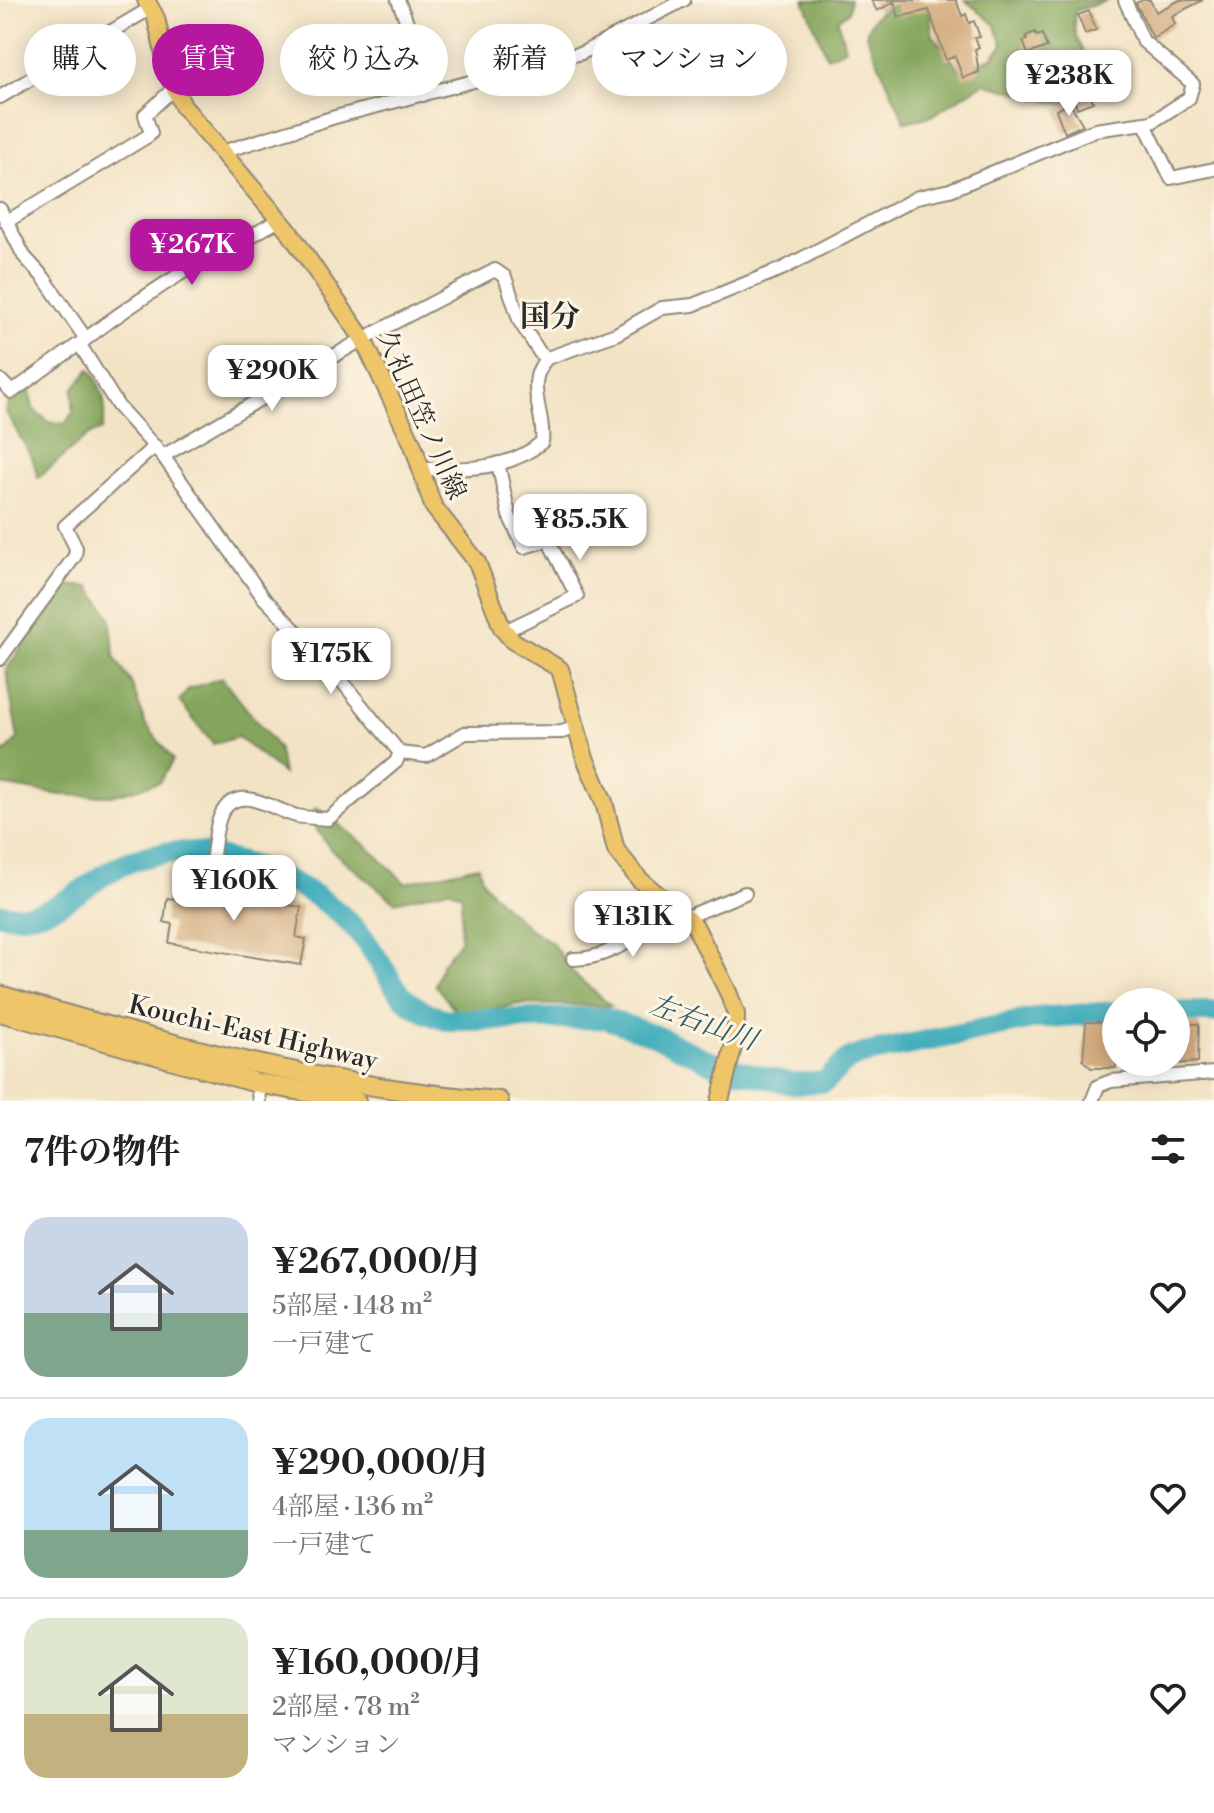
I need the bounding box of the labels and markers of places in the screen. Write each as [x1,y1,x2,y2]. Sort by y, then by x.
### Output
pin: ¥238K [1013,50,1125,118]
pin: ¥267K [136,219,248,287]
pin: ¥290K [216,345,328,413]
pin: ¥85.5K [515,494,645,562]
pin: ¥175K [275,628,387,696]
pin: ¥160K [178,855,290,923]
pin: ¥131K [577,891,689,959]

